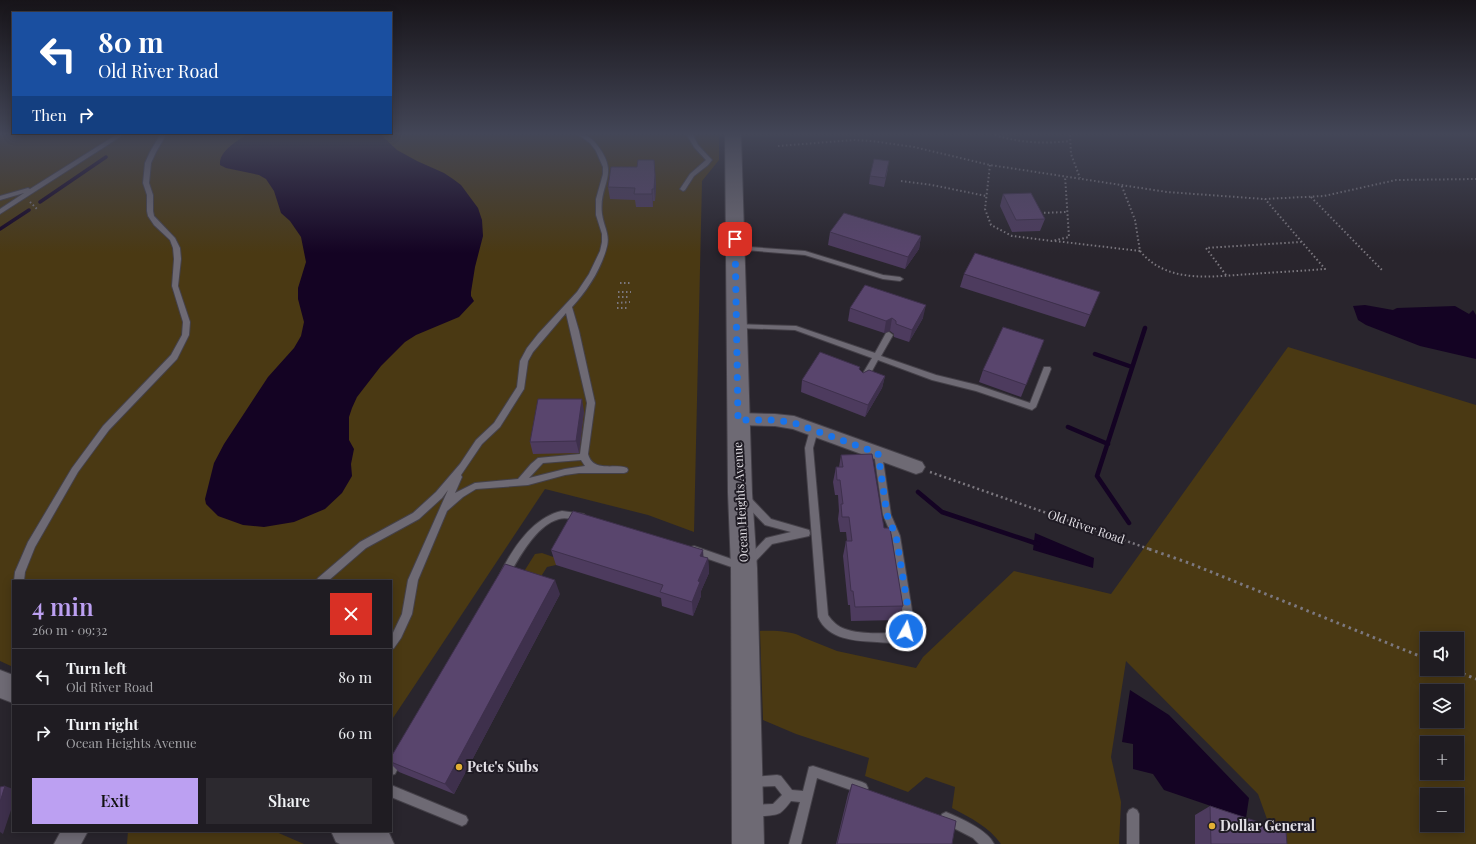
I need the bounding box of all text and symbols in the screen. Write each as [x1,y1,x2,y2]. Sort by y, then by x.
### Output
text: 80 m [98,23,164,60]
icon: left [32,28,84,80]
text: Old River Road [98,59,219,83]
icon: right [75,104,97,126]
text: Then [32,105,67,125]
pin [718,222,752,256]
icon: arrive [724,228,746,250]
street label: Ocean Heights Avenue [729,441,751,563]
street label: Old River Road [1046,505,1127,547]
text: 4 min [32,590,94,622]
button: close [330,593,372,635]
position arrow [885,610,927,652]
text: 260 m · 09:32 [32,621,107,638]
map controls [1420,632,1464,832]
button: sound [1420,632,1464,676]
text: Turn left [66,658,127,678]
icon: left [32,666,54,688]
text: 80 m [338,667,372,687]
text: Old River Road [66,678,153,695]
button: layers [1420,684,1464,728]
text: Turn right [66,714,139,734]
icon: right [32,722,54,744]
text: 60 m [338,723,372,743]
text: Ocean Heights Avenue [66,734,197,751]
button: + [1420,736,1464,780]
place label: Pete's Subs [467,757,538,776]
marker: Pete's Subs [454,762,464,772]
button: Exit [32,778,198,824]
button: Share [206,778,372,824]
button: − [1420,788,1464,832]
place label: Dollar General [1220,816,1316,835]
marker: Dollar General [1207,821,1217,831]

